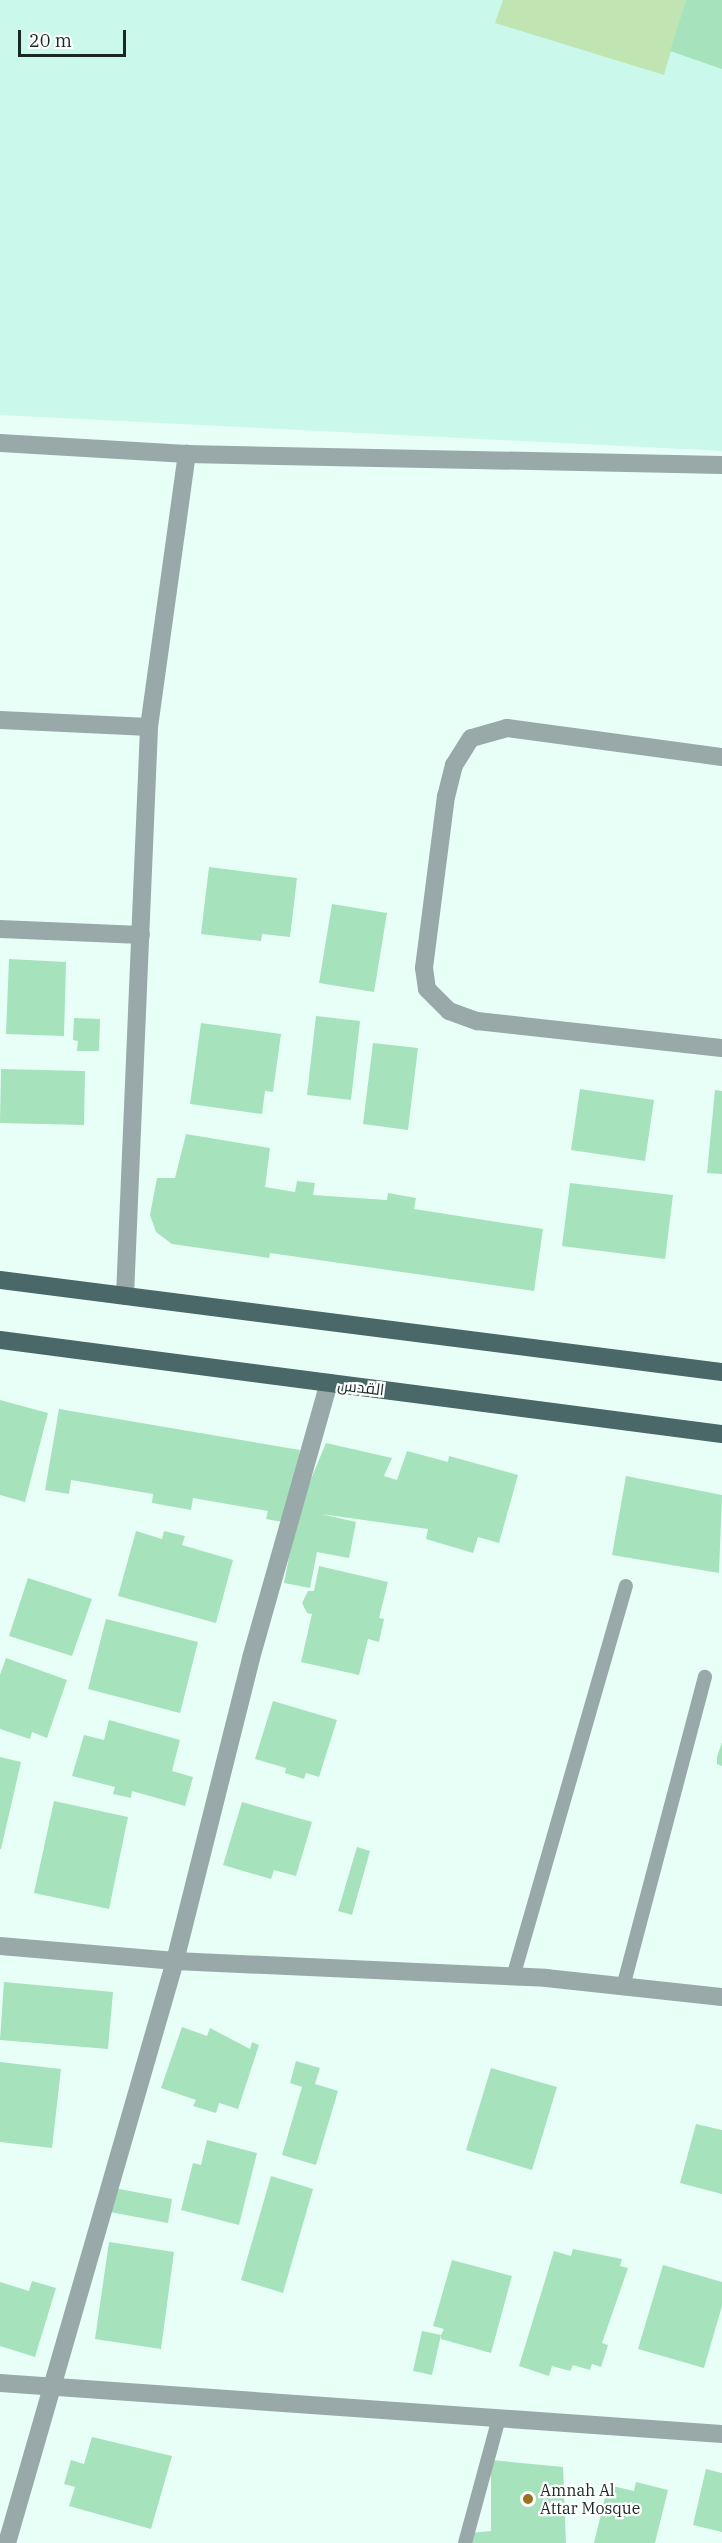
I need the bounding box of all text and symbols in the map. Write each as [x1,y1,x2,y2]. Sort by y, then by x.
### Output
scale bar [21,18,129,56]
text: 20 m [29,29,72,52]
street label: القدس [337,1375,385,1399]
place label: Amnah Al Attar Mosque [540,2480,640,2518]
marker: Amnah Al Attar Mosque [521,2492,535,2506]

